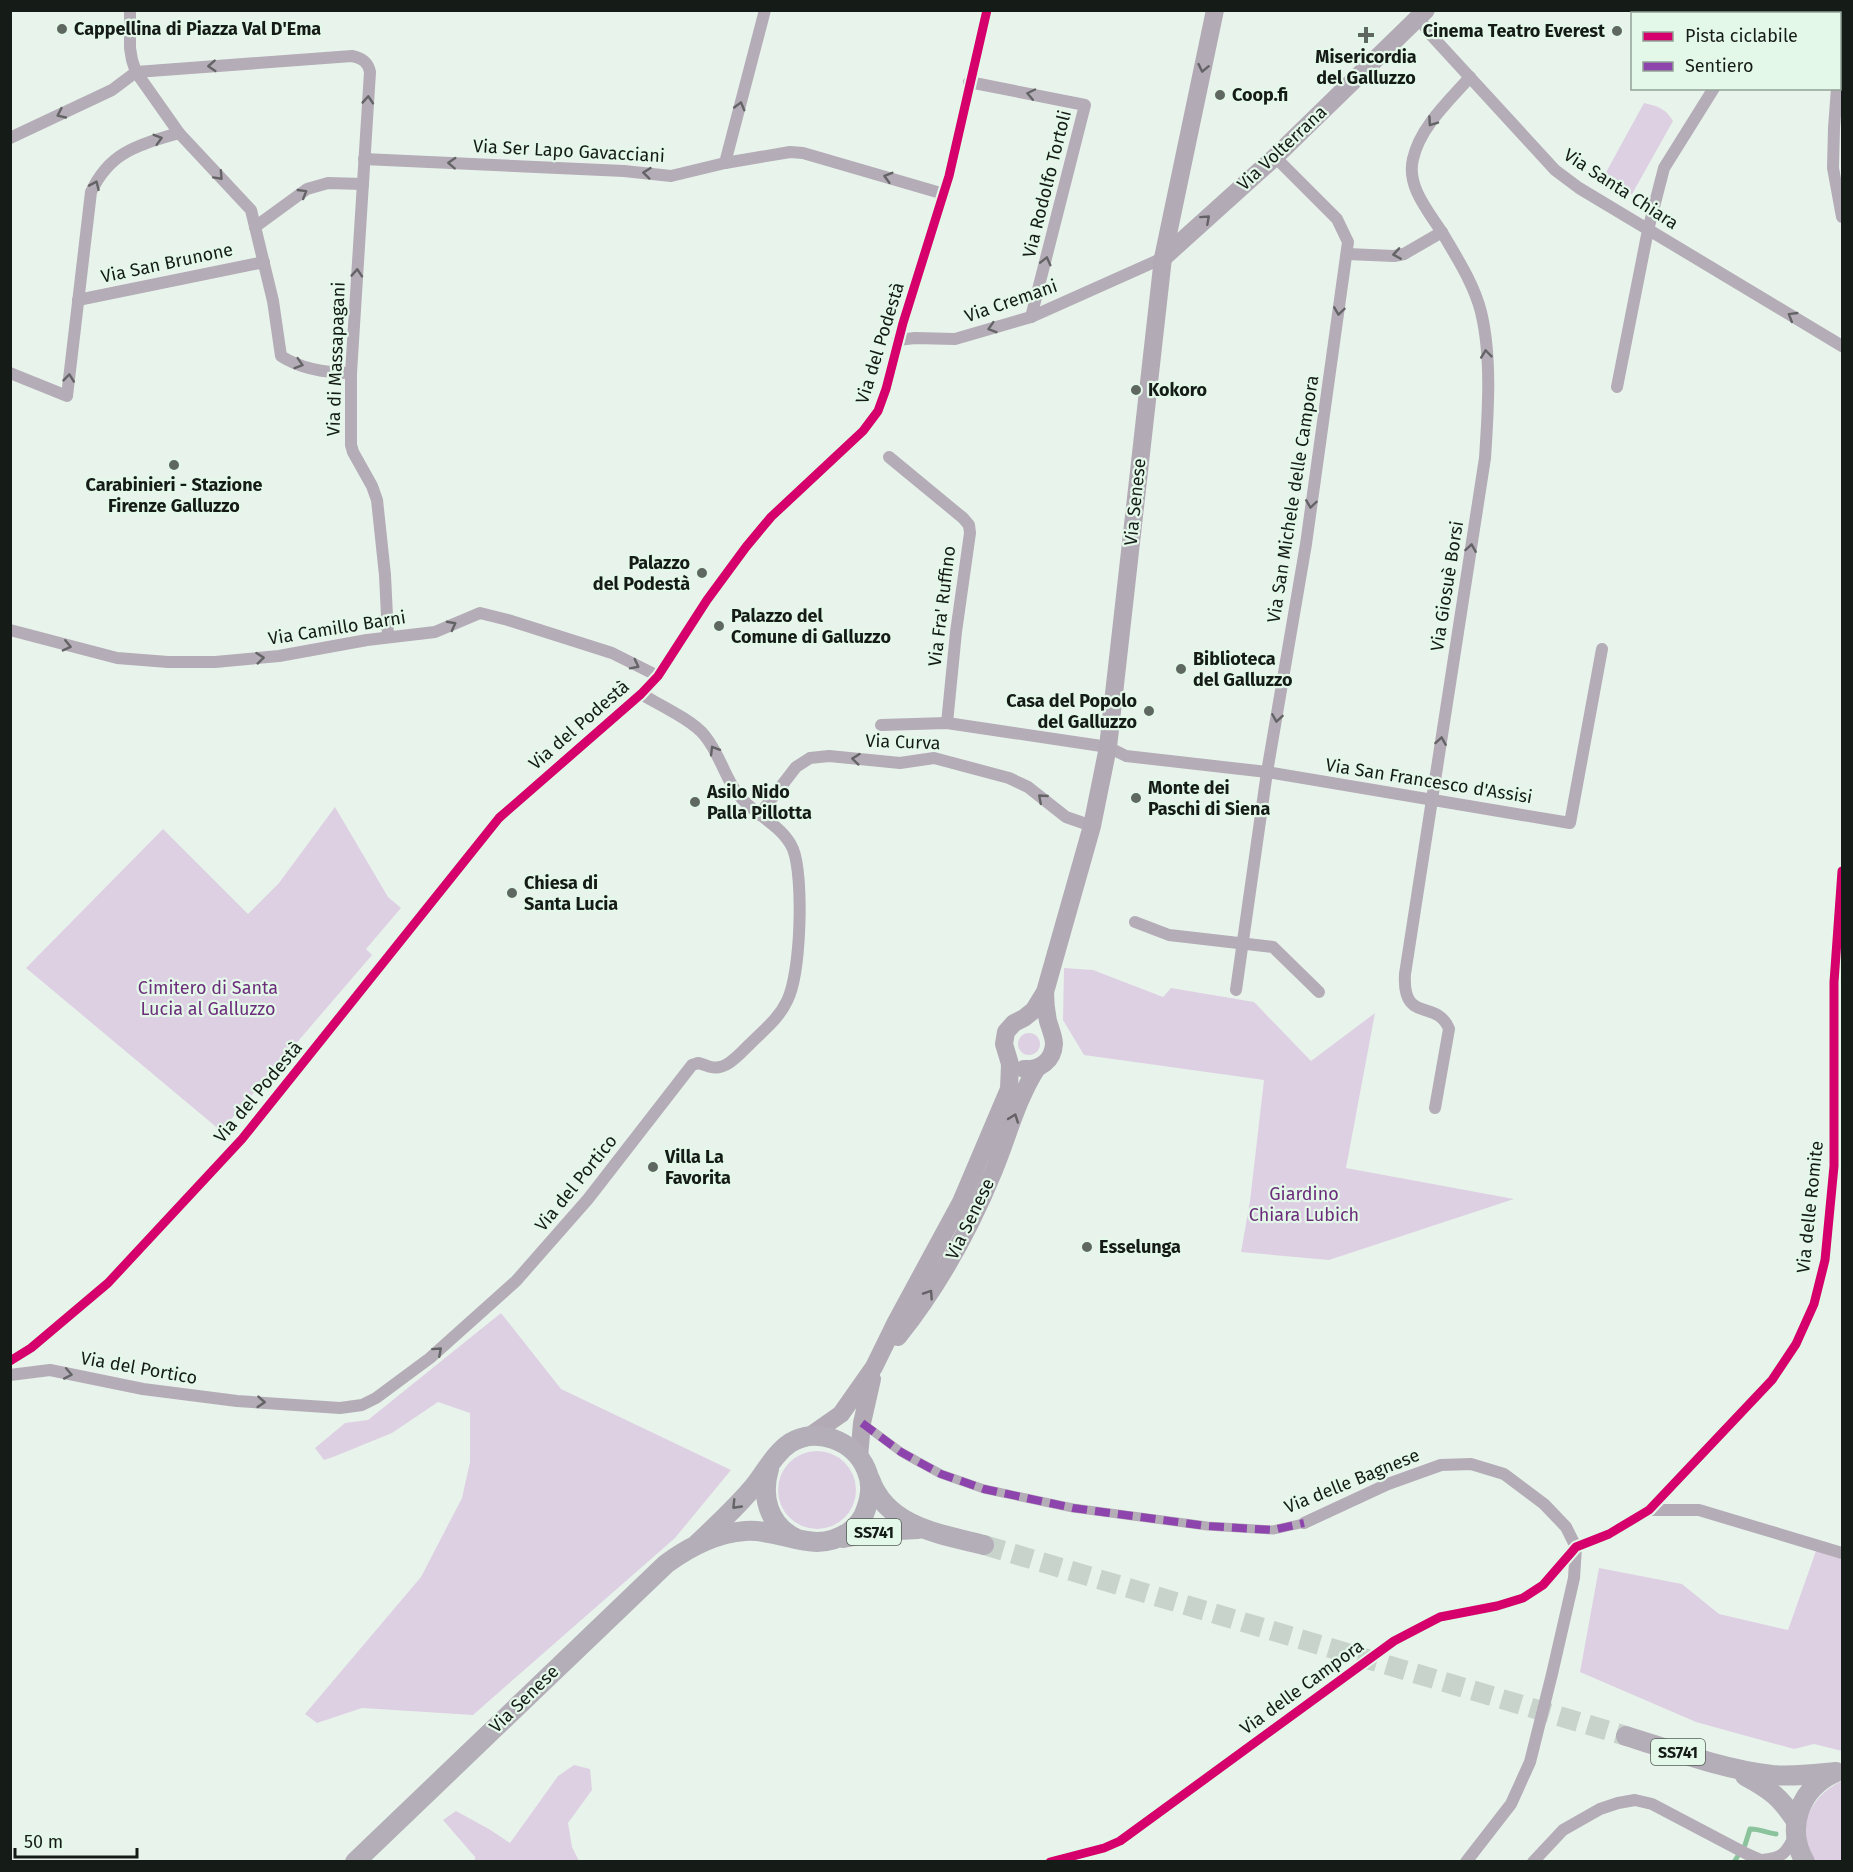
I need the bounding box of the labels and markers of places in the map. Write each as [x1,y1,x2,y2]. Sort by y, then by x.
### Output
place label: Cappellina di Piazza Val D'Ema [74,18,321,40]
place label: Cinema Teatro Everest [1423,20,1606,42]
marker: Cappellina di Piazza Val D'Ema [55,22,69,36]
marker: Cinema Teatro Everest [1610,24,1624,38]
marker: Misericordia del Galluzzo [1357,26,1375,44]
place label: Misericordia del Galluzzo [1315,46,1417,89]
place label: Coop.fi [1232,84,1288,106]
marker: Coop.fi [1213,88,1227,102]
place label: Kokoro [1148,379,1207,401]
marker: Kokoro [1129,383,1143,397]
marker: Carabinieri - Stazione Firenze Galluzzo [167,458,181,472]
place label: Carabinieri - Stazione Firenze Galluzzo [86,474,263,517]
place label: Palazzo del Podestà [593,552,690,595]
marker: Palazzo del Podestà [695,566,709,580]
place label: Palazzo del Comune di Galluzzo [731,605,891,648]
marker: Palazzo del Comune di Galluzzo [712,619,726,633]
place label: Biblioteca del Galluzzo [1193,648,1293,691]
marker: Biblioteca del Galluzzo [1174,662,1188,676]
place label: Casa del Popolo del Galluzzo [1006,690,1137,733]
marker: Casa del Popolo del Galluzzo [1142,704,1156,718]
place label: Monte dei Paschi di Siena [1148,777,1270,820]
place label: Asilo Nido Palla Pillotta [706,781,812,824]
marker: Monte dei Paschi di Siena [1129,791,1143,805]
marker: Asilo Nido Palla Pillotta [688,795,702,809]
place label: Chiesa di Santa Lucia [524,872,618,915]
marker: Chiesa di Santa Lucia [505,886,519,900]
place label: Villa La Favorita [664,1146,731,1189]
marker: Villa La Favorita [646,1160,660,1174]
place label: Esselunga [1099,1236,1181,1258]
marker: Esselunga [1080,1240,1094,1254]

